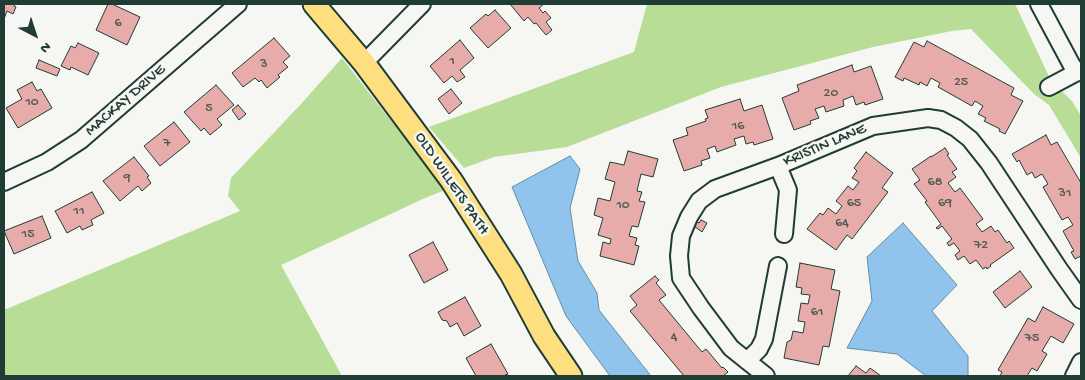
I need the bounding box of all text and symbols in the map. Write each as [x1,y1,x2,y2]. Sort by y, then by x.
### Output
north arrow [10,10,60,60]
house number: 6 [114,16,122,32]
text: N [36,37,54,56]
house number: 1 [449,54,455,70]
house number: 3 [260,57,268,73]
street label: MACKAY DRIVE [82,61,170,141]
house number: 25 [954,75,968,91]
house number: 20 [824,86,838,102]
house number: 10 [25,95,39,111]
house number: 5 [205,101,213,117]
house number: 16 [732,119,744,135]
street label: KRISTIN LANE [781,120,869,172]
street label: OLD WILLETS PATH [410,129,492,239]
house number: 7 [163,136,171,152]
house number: 9 [123,171,131,187]
house number: 68 [928,175,942,191]
house number: 31 [1059,186,1071,202]
house number: 65 [847,196,861,212]
house number: 69 [938,196,952,212]
house number: 10 [616,198,630,214]
house number: 11 [73,204,85,220]
house number: 64 [835,216,849,232]
house number: 15 [21,227,35,243]
house number: 72 [974,238,988,254]
house number: 61 [811,305,823,321]
house number: 4 [671,330,677,346]
house number: 75 [1025,331,1039,347]

